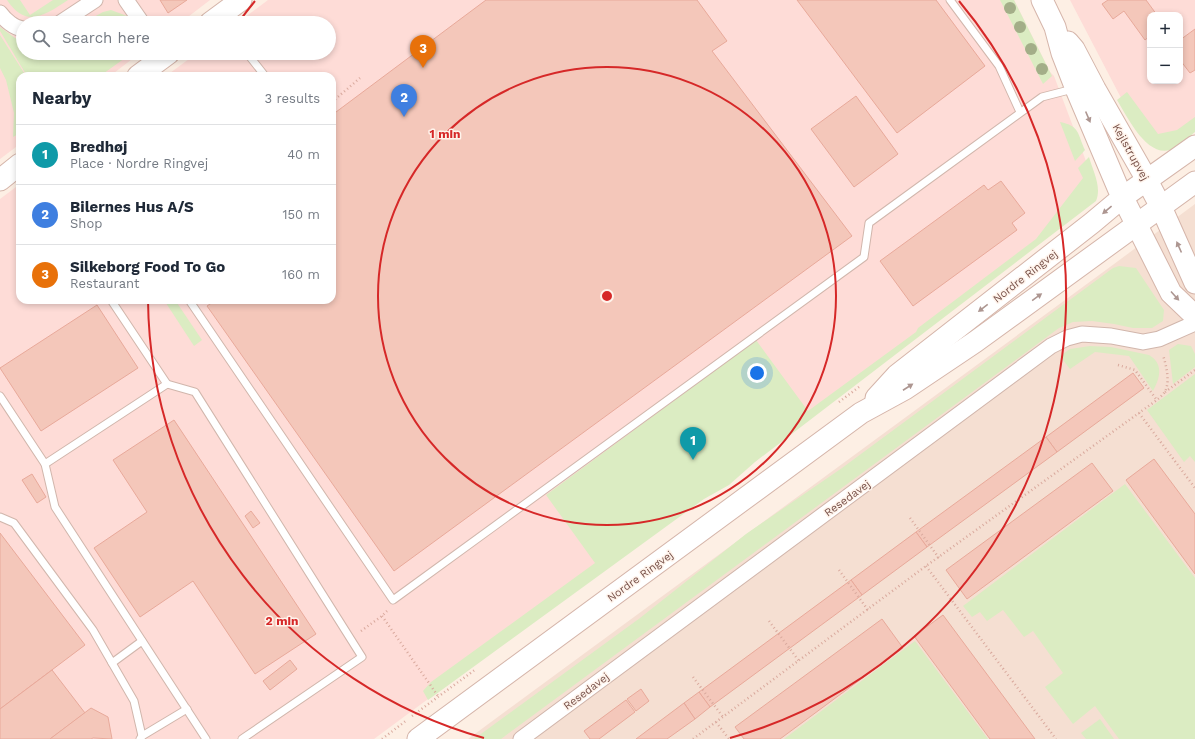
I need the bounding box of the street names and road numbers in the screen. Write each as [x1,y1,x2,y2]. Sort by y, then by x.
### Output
street label: Kejlstrupvej [1110,122,1152,183]
street label: Nordre Ringvej [991,247,1060,306]
street label: Resedavej [822,477,873,519]
street label: Nordre Ringvej [605,548,676,605]
street label: Resedavej [561,670,612,713]

